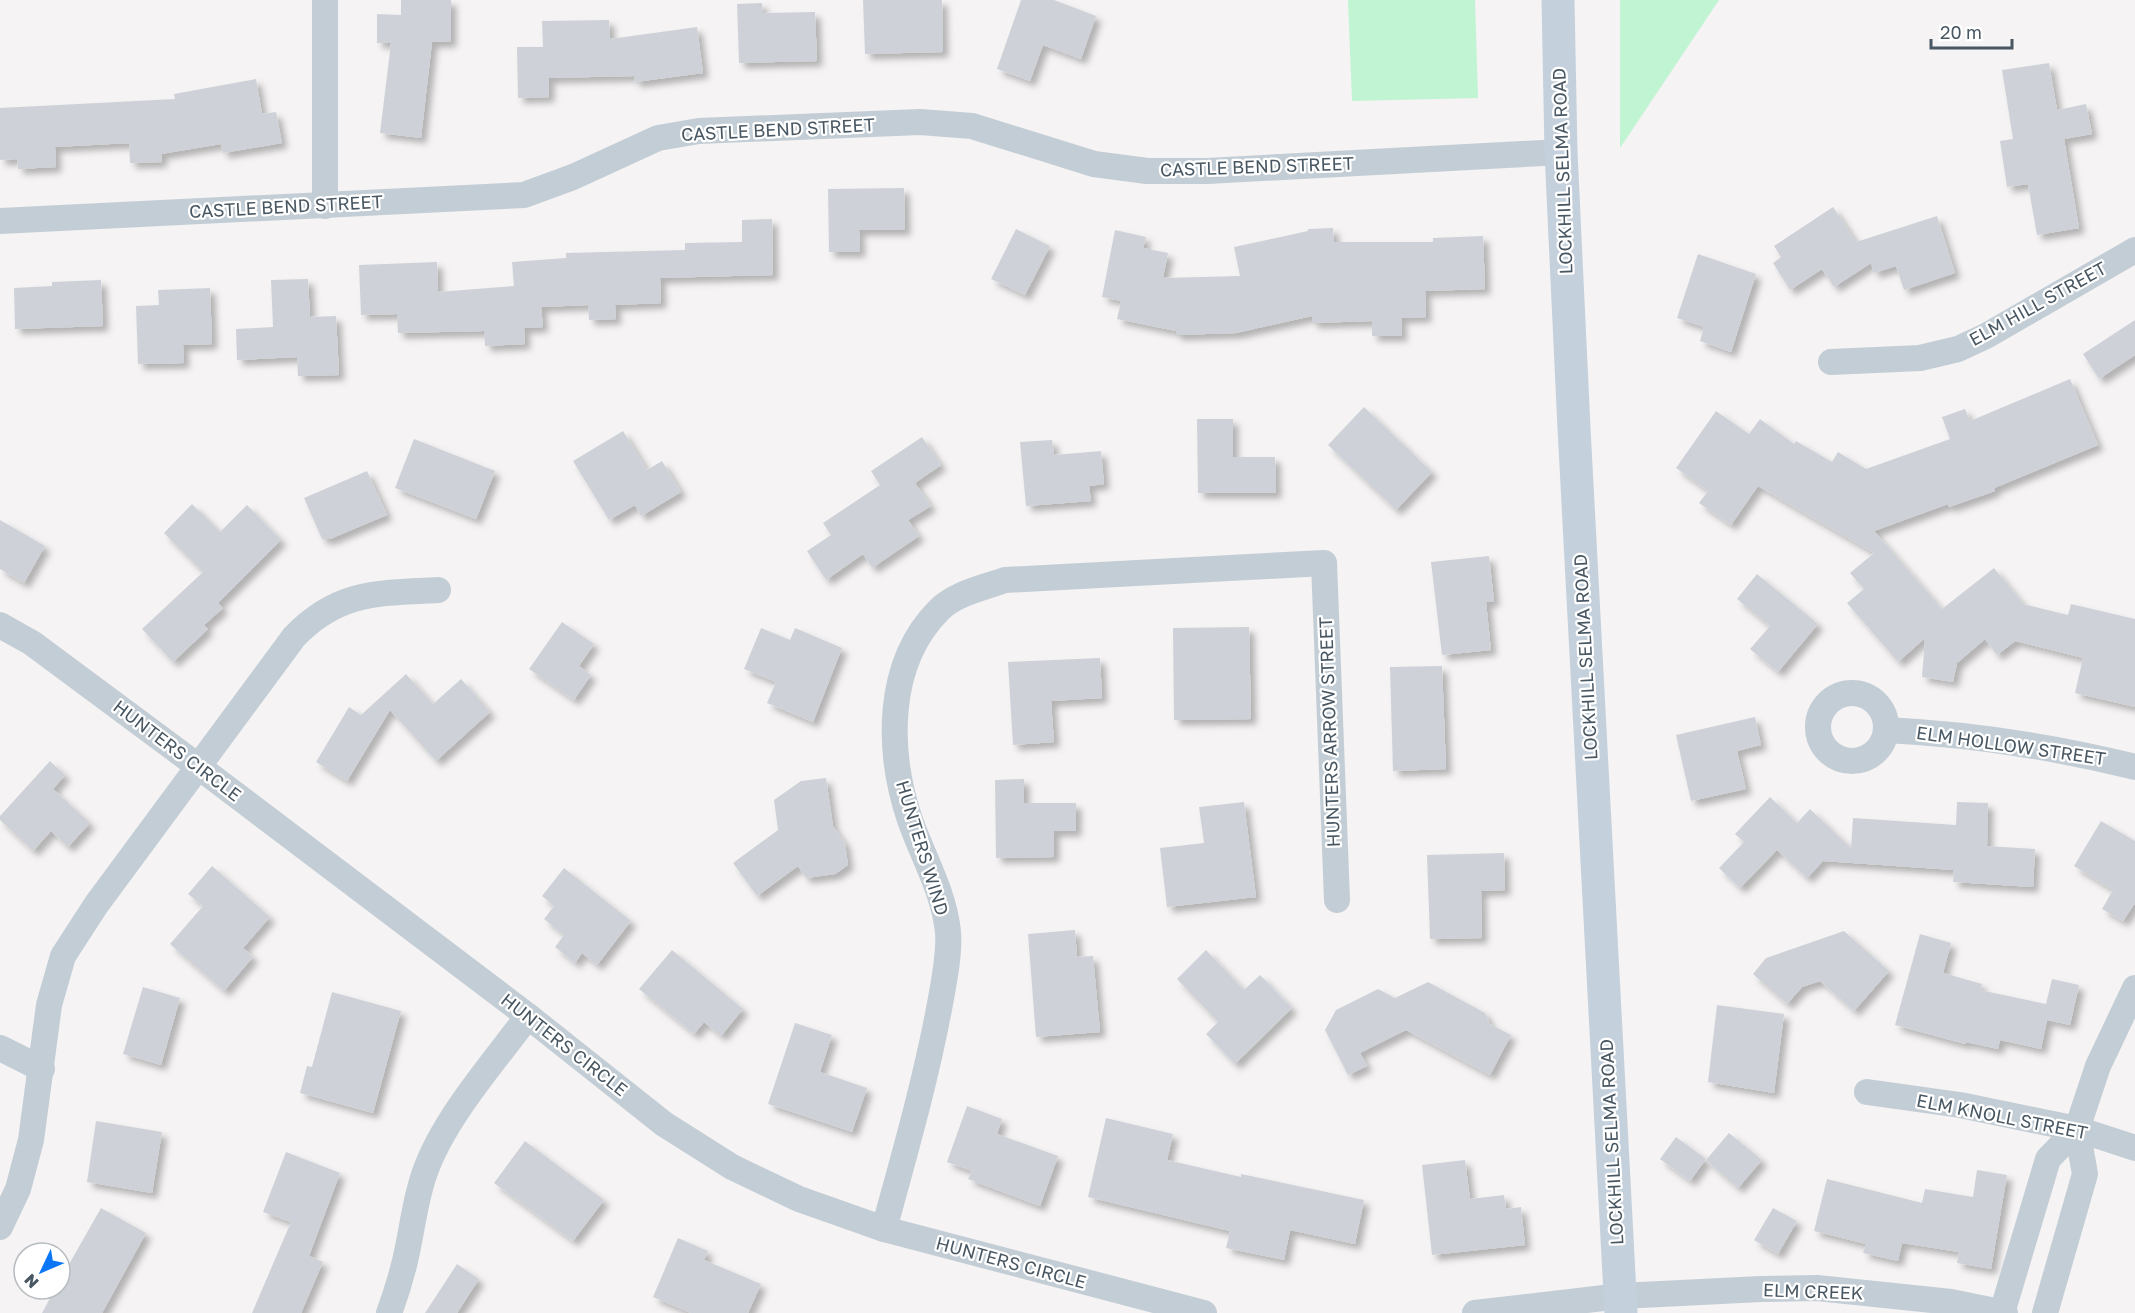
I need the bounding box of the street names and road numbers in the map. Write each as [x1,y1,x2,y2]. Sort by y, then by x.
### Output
street label: LOCKHILL SELMA ROAD [1547,67,1577,275]
street label: CASTLE BEND STREET [681,113,875,145]
street label: CASTLE BEND STREET [1160,152,1354,180]
street label: CASTLE BEND STREET [189,190,383,222]
street label: ELM HILL STREET [1965,256,2110,350]
street label: LOCKHILL SELMA ROAD [1569,553,1601,761]
street label: HUNTERS ARROW STREET [1314,617,1344,848]
street label: HUNTERS CIRCLE [109,695,246,805]
street label: ELM HOLLOW STREET [1915,721,2107,769]
street label: HUNTERS WIND [892,777,954,918]
street label: HUNTERS CIRCLE [497,988,632,1100]
street label: LOCKHILL SELMA ROAD [1595,1038,1627,1246]
street label: ELM KNOLL STREET [1915,1089,2090,1143]
street label: HUNTERS CIRCLE [934,1231,1089,1293]
street label: ELM CREEK [1763,1278,1863,1304]

